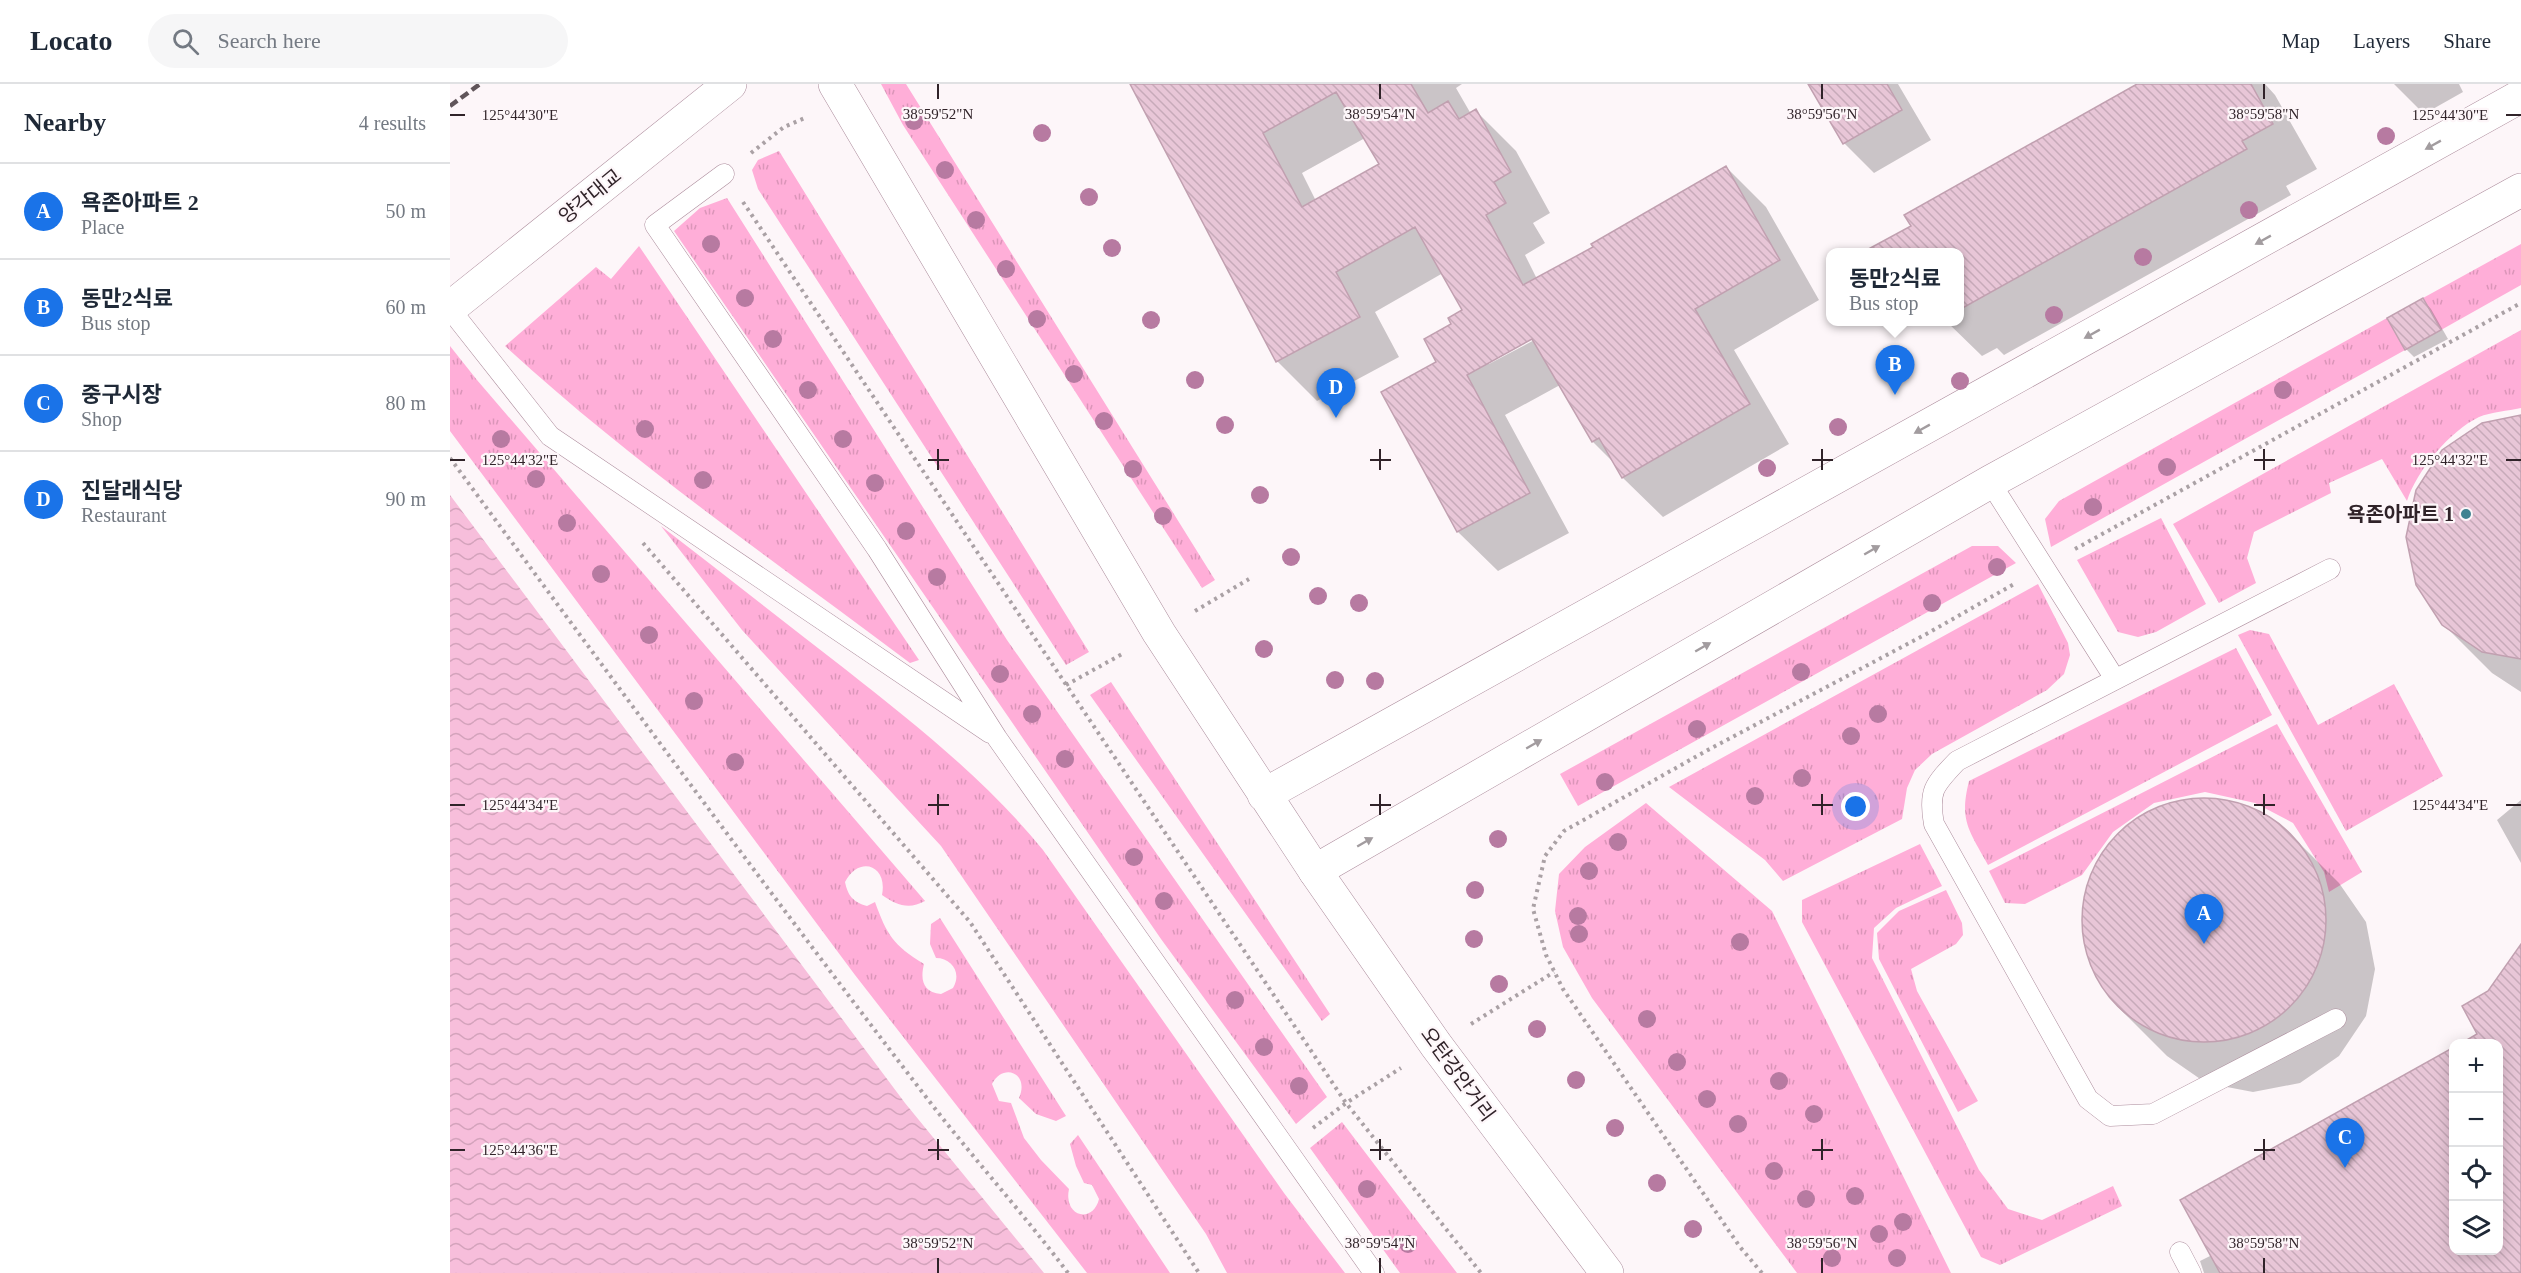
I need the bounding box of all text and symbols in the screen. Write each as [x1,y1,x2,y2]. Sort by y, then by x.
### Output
search box [148,14,568,68]
text: Locato [30,25,112,56]
icon: search [169,25,202,58]
text: Search here [217,28,321,53]
text: Map [2282,29,2320,53]
text: Layers [2353,29,2410,53]
text: Share [2443,29,2491,53]
text: 38°59'52"N [903,106,973,122]
text: 38°59'54"N [1345,106,1415,122]
text: 38°59'56"N [1787,106,1857,122]
text: 38°59'58"N [2229,106,2299,122]
text: 125°44'30"E [482,107,558,123]
text: 125°44'30"E [2412,107,2488,123]
text: Nearby [24,108,106,137]
text: 4 results [359,112,426,134]
one-way arrow [2424,140,2441,150]
street label: 양각대교 [554,164,626,228]
text: 욕존아파트 2 [81,190,199,215]
text: A [36,200,51,222]
text: 50 m [385,200,426,222]
text: Place [81,216,124,238]
one-way arrow [2254,235,2271,245]
popup [1826,248,1964,326]
text: 동만2식료 [1849,266,1941,291]
text: 동만2식료 [81,286,173,311]
text: Bus stop [1849,292,1918,314]
text: B [37,296,50,318]
text: 60 m [385,296,426,318]
text: Bus stop [81,312,150,334]
one-way arrow [2084,329,2100,340]
pin: B [1876,346,1914,395]
pin: D [1316,368,1356,418]
text: 중구시장 [81,382,162,407]
text: C [36,392,51,414]
text: 80 m [385,392,426,414]
text: Shop [81,408,122,430]
one-way arrow [1913,424,1930,434]
text: 125°44'32"E [482,452,558,468]
text: 125°44'32"E [2412,452,2488,468]
text: 진달래식당 [81,478,182,503]
text: D [36,488,51,510]
text: 90 m [385,488,426,510]
place label: 욕존아파트 1 [2347,503,2454,525]
text: Restaurant [81,504,167,526]
marker: 욕존아파트 1 [2459,507,2473,521]
one-way arrow [1864,544,1880,555]
one-way arrow [1695,642,1712,652]
one-way arrow [1526,739,1542,750]
your location [1841,792,1870,821]
text: 125°44'34"E [482,797,558,813]
text: 125°44'34"E [2412,797,2488,813]
one-way arrow [1357,836,1373,847]
pin: A [2184,894,2224,944]
street label: 오탄강안거리 [1417,1023,1499,1125]
map controls [2449,1039,2503,1255]
button: + [2449,1039,2503,1093]
button: − [2449,1093,2503,1147]
pin: C [2326,1118,2364,1168]
text: 125°44'36"E [482,1142,558,1158]
button: locate [2449,1147,2503,1201]
button: layers [2449,1201,2503,1255]
text: 38°59'52"N [903,1235,973,1251]
text: 38°59'54"N [1345,1235,1415,1251]
text: 38°59'56"N [1787,1235,1857,1251]
text: 38°59'58"N [2229,1235,2299,1251]

